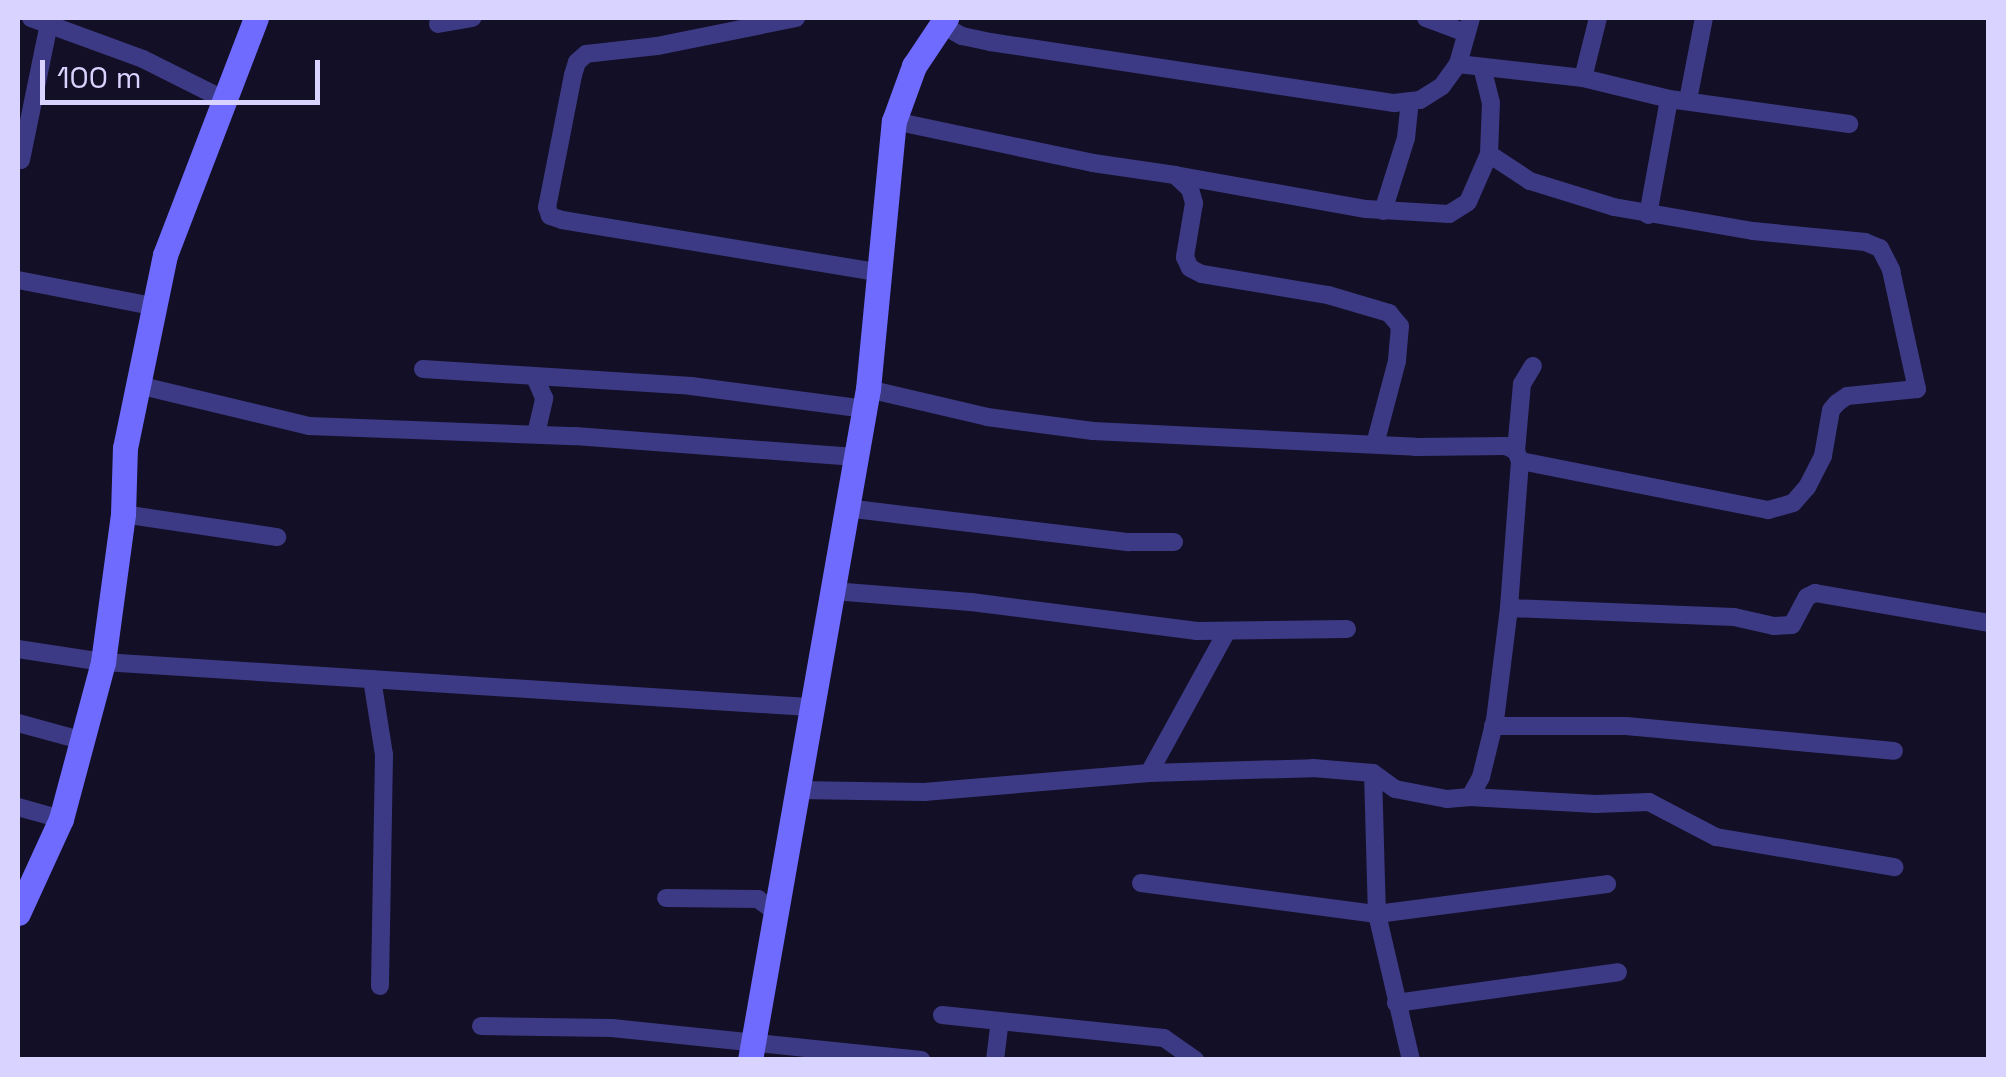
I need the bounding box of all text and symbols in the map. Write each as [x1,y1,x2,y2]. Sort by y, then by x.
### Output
scale bar [45,40,325,102]
text: 100 m [57,58,142,97]

